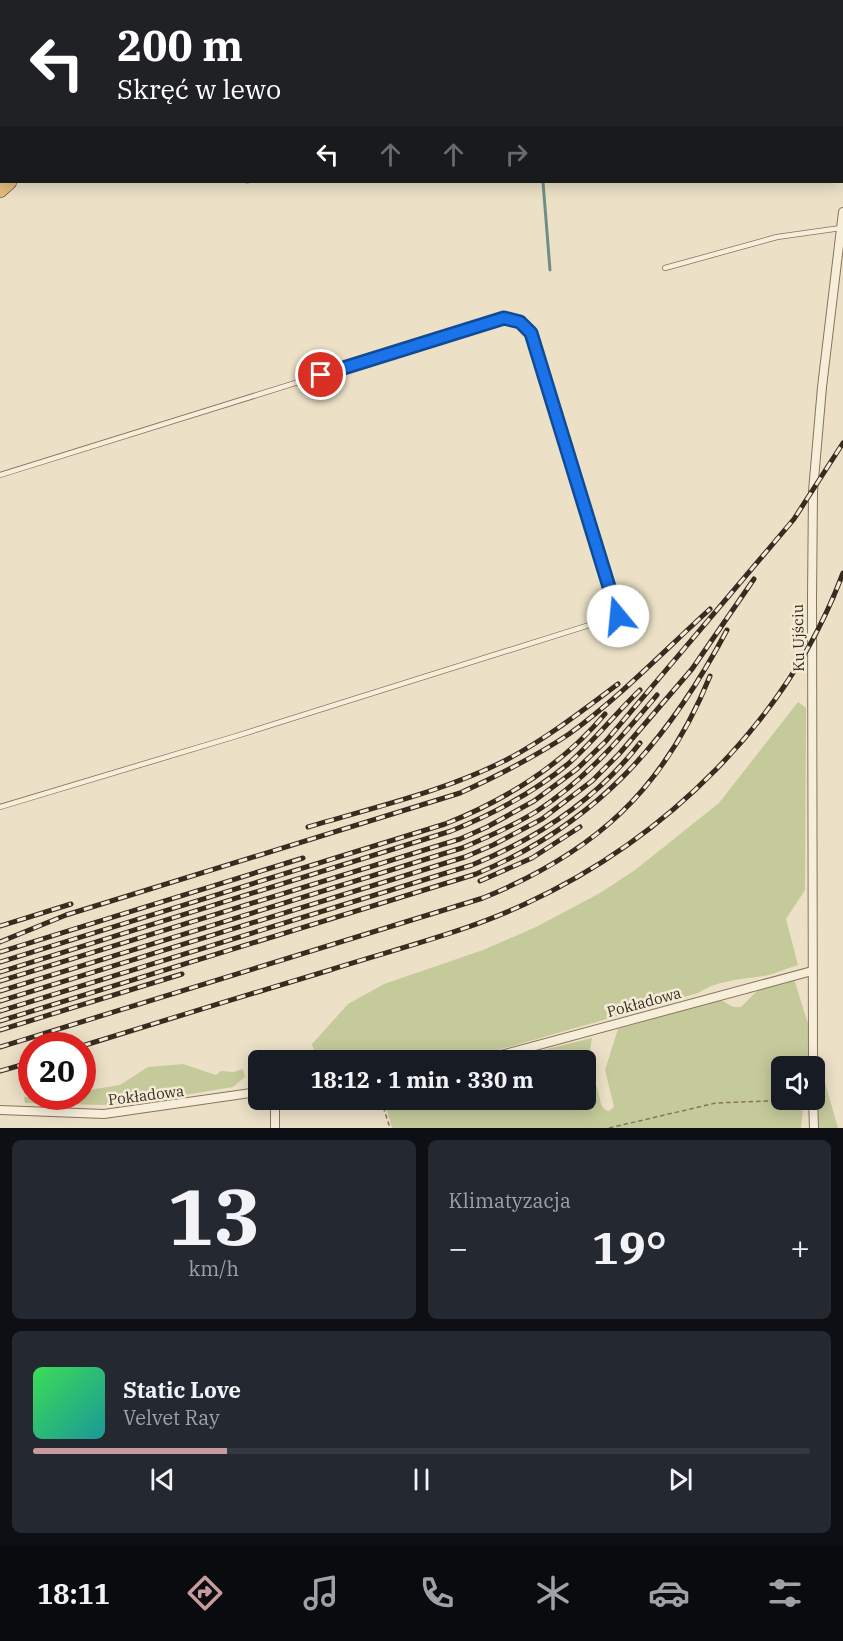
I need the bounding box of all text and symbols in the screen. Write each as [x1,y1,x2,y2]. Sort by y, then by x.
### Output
text: 200 m [117,18,243,73]
icon: left [18,24,96,102]
text: Skręć w lewo [117,71,281,106]
icon: left [311,138,344,171]
icon: ahead [374,138,407,171]
icon: ahead [437,138,470,171]
icon: right [500,138,533,171]
pin [295,349,346,400]
icon: arrive [304,358,337,391]
position arrow [586,584,650,648]
street label: Ku Ujściu [788,604,808,672]
street label: Pokładowa [605,983,683,1021]
speed limit sign: 20 [18,1032,96,1110]
map controls [771,1056,825,1110]
button: sound [771,1056,825,1110]
text: 18:12 · 1 min · 330 m [310,1065,534,1094]
street label: Pokładowa [107,1081,185,1109]
text: 13 [167,1165,261,1266]
text: Klimatyzacja [449,1187,571,1214]
text: 19° [592,1218,667,1276]
text: − [449,1226,468,1269]
text: + [790,1226,810,1269]
text: km/h [188,1255,239,1282]
text: Static Love [123,1375,241,1404]
text: Velvet Ray [123,1404,220,1431]
icon: previous [146,1463,179,1496]
icon: pause [405,1463,438,1496]
icon: next [664,1463,697,1496]
icon: directions [184,1572,226,1614]
icon: music [300,1572,342,1614]
icon: phone [416,1572,458,1614]
icon: climate [532,1572,574,1614]
icon: car [648,1572,690,1614]
icon: filters [764,1572,806,1614]
text: 18:11 [37,1576,110,1611]

